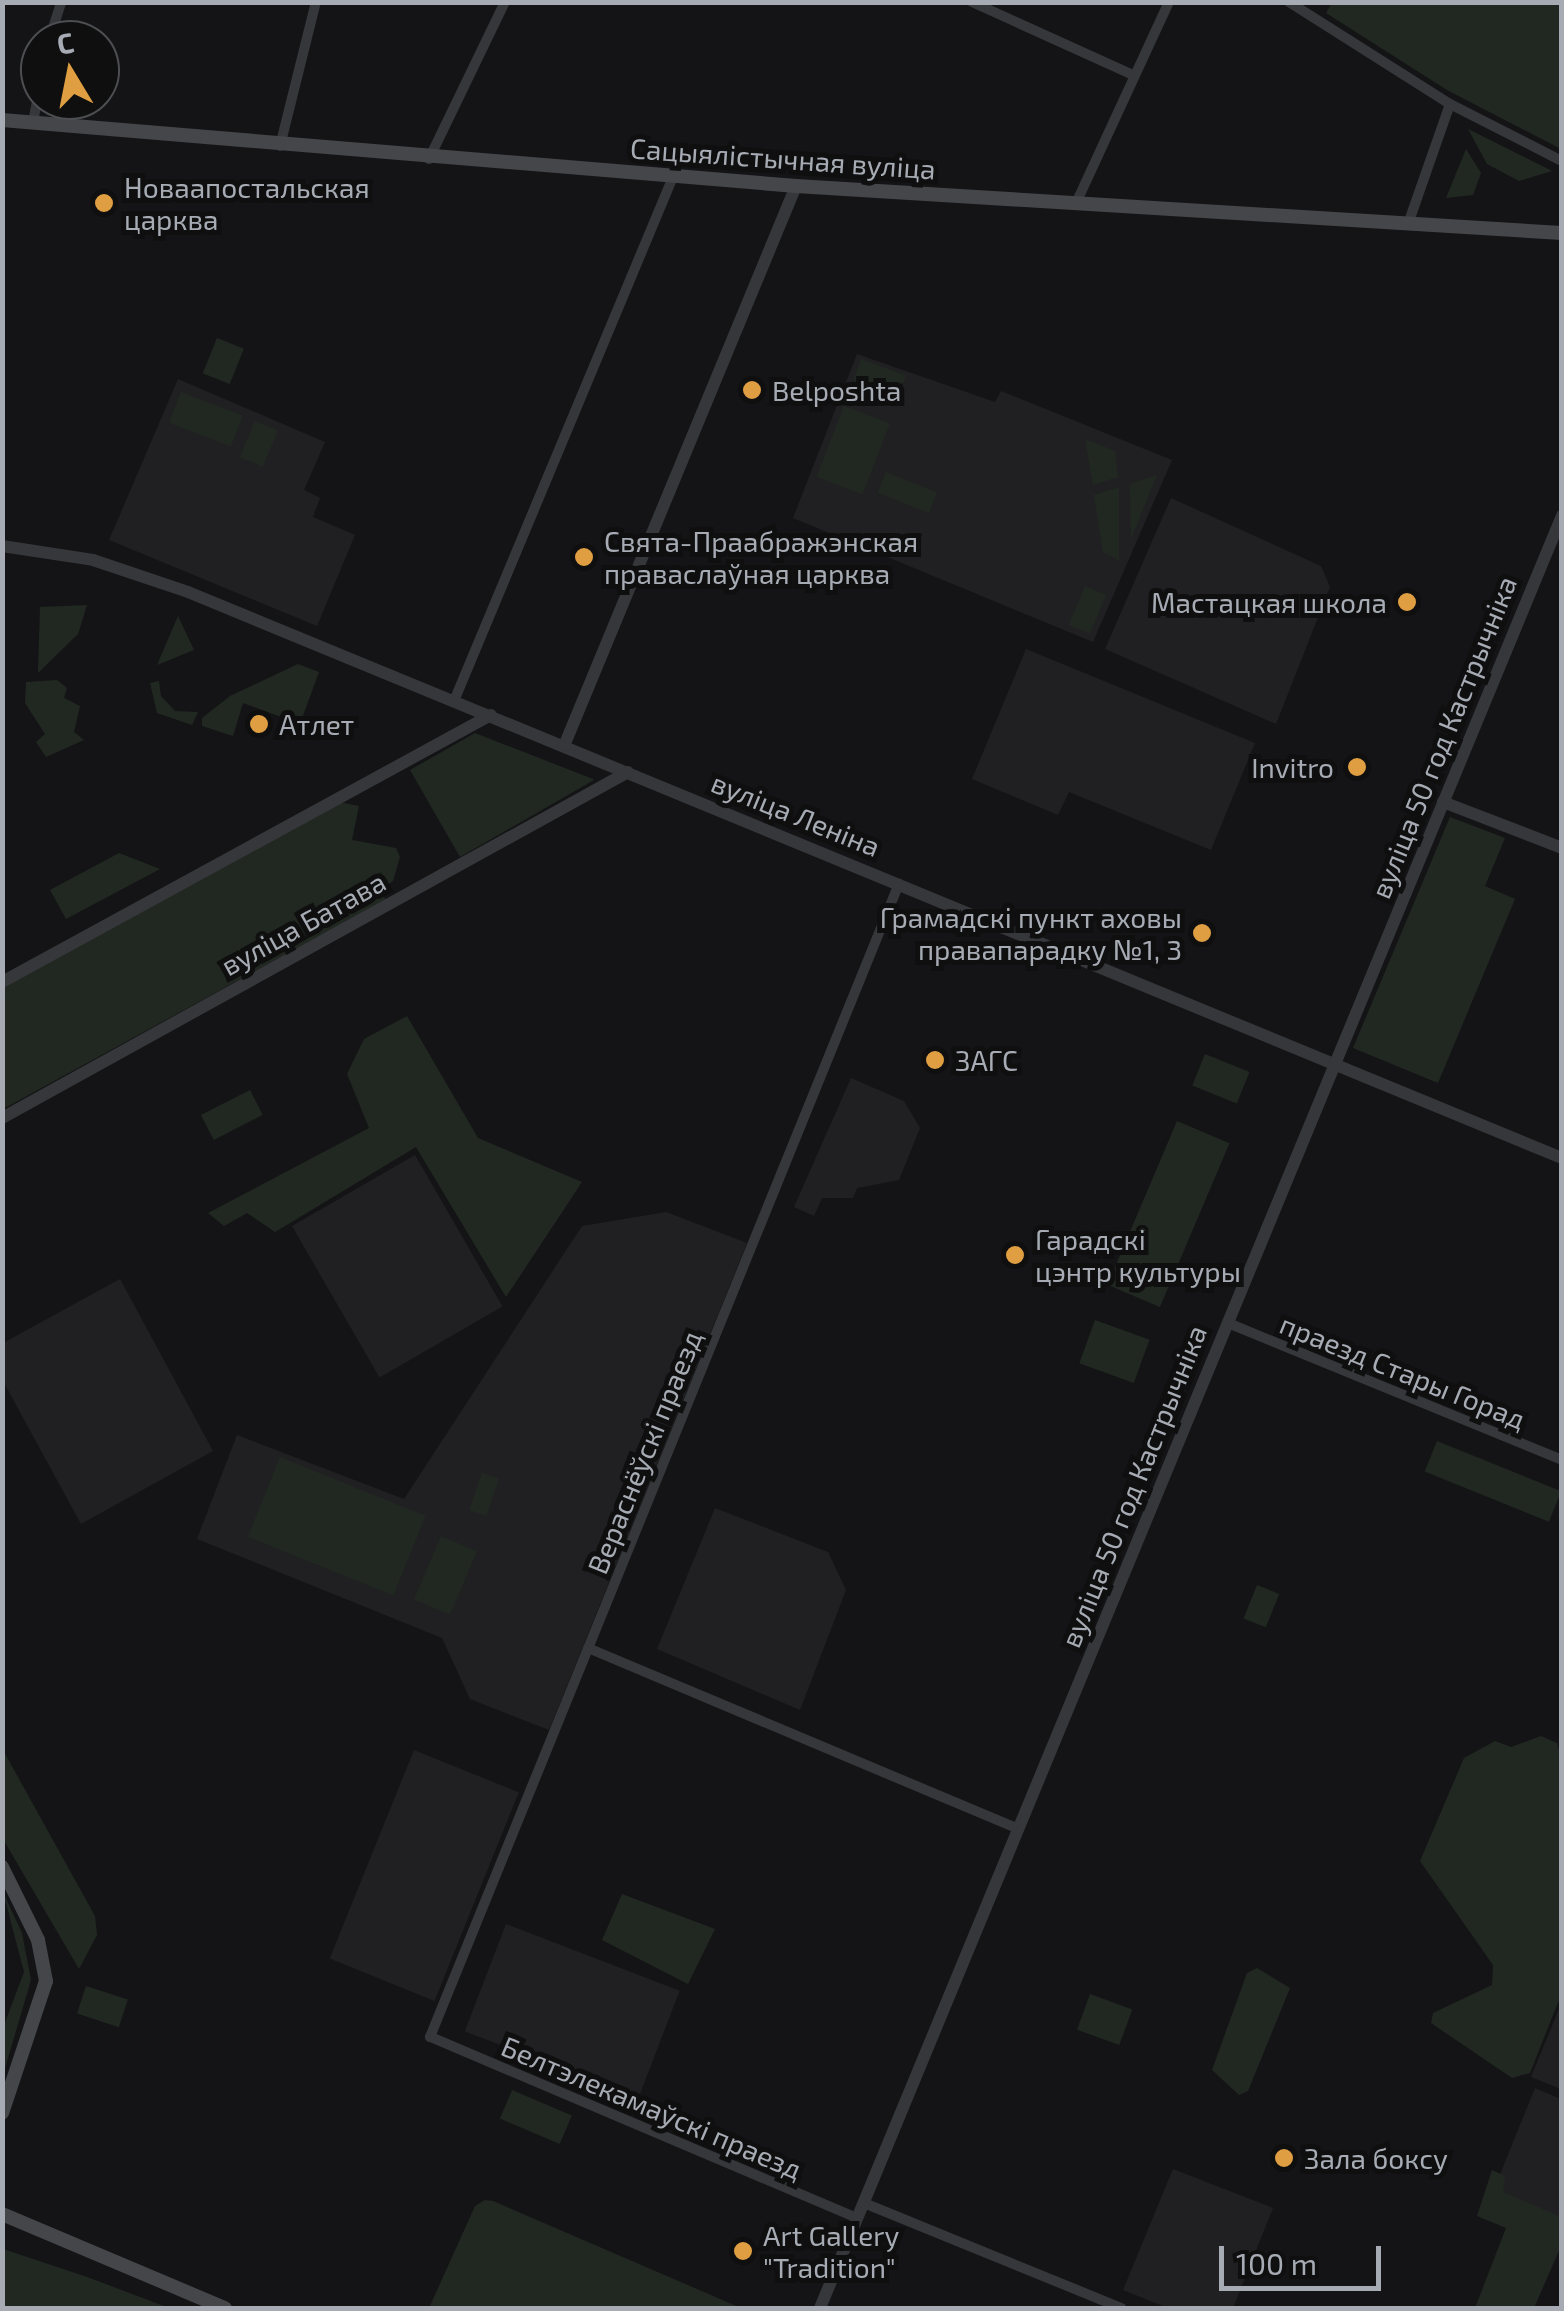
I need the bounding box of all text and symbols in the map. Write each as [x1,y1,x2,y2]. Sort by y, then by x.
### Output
north arrow [20,20,120,120]
text: С [54,24,76,61]
street label: Сацыялістычная вуліца [629,131,937,185]
place label: Новаапостальская царква [124,170,370,236]
marker: Новаапостальская царква [93,192,115,214]
place label: Belposhta [772,373,901,407]
marker: Belposhta [741,379,763,401]
place label: Свята-Праабражэнская праваслаўная царква [604,524,918,590]
marker: Свята-Праабражэнская праваслаўная царква [573,546,595,568]
street label: вуліца 50 год Кастрычніка [1363,571,1523,903]
place label: Мастацкая школа [1151,585,1387,619]
marker: Мастацкая школа [1396,591,1418,613]
place label: Атлет [279,707,354,741]
marker: Атлет [248,713,270,735]
place label: Invitro [1251,750,1334,784]
marker: Invitro [1344,754,1370,780]
street label: вуліца Леніна [707,765,885,863]
street label: вуліца Батава [215,864,391,982]
place label: Грамадскі пункт аховы правапарадку №1, 3 [880,900,1182,966]
marker: Грамадскі пункт аховы правапарадку №1, 3 [1191,922,1213,944]
place label: ЗАГС [955,1043,1018,1077]
marker: ЗАГС [924,1049,946,1071]
place label: Гарадскі цэнтр культуры [1035,1222,1241,1288]
marker: Гарадскі цэнтр культуры [1004,1244,1026,1266]
street label: праезд Стары Горад [1275,1306,1531,1436]
street label: вуліца 50 год Кастрычніка [1053,1320,1213,1652]
street label: Вераснёўскі праезд [580,1325,708,1579]
street label: Белтэлекамаўскі праезд [497,2028,807,2186]
place label: Зала боксу [1304,2141,1448,2175]
marker: Зала боксу [1273,2147,1295,2169]
place label: Art Gallery "Tradition" [763,2218,899,2284]
scale bar [1224,2226,1386,2288]
marker: Art Gallery "Tradition" [732,2240,754,2262]
text: 100 m [1236,2245,1317,2281]

